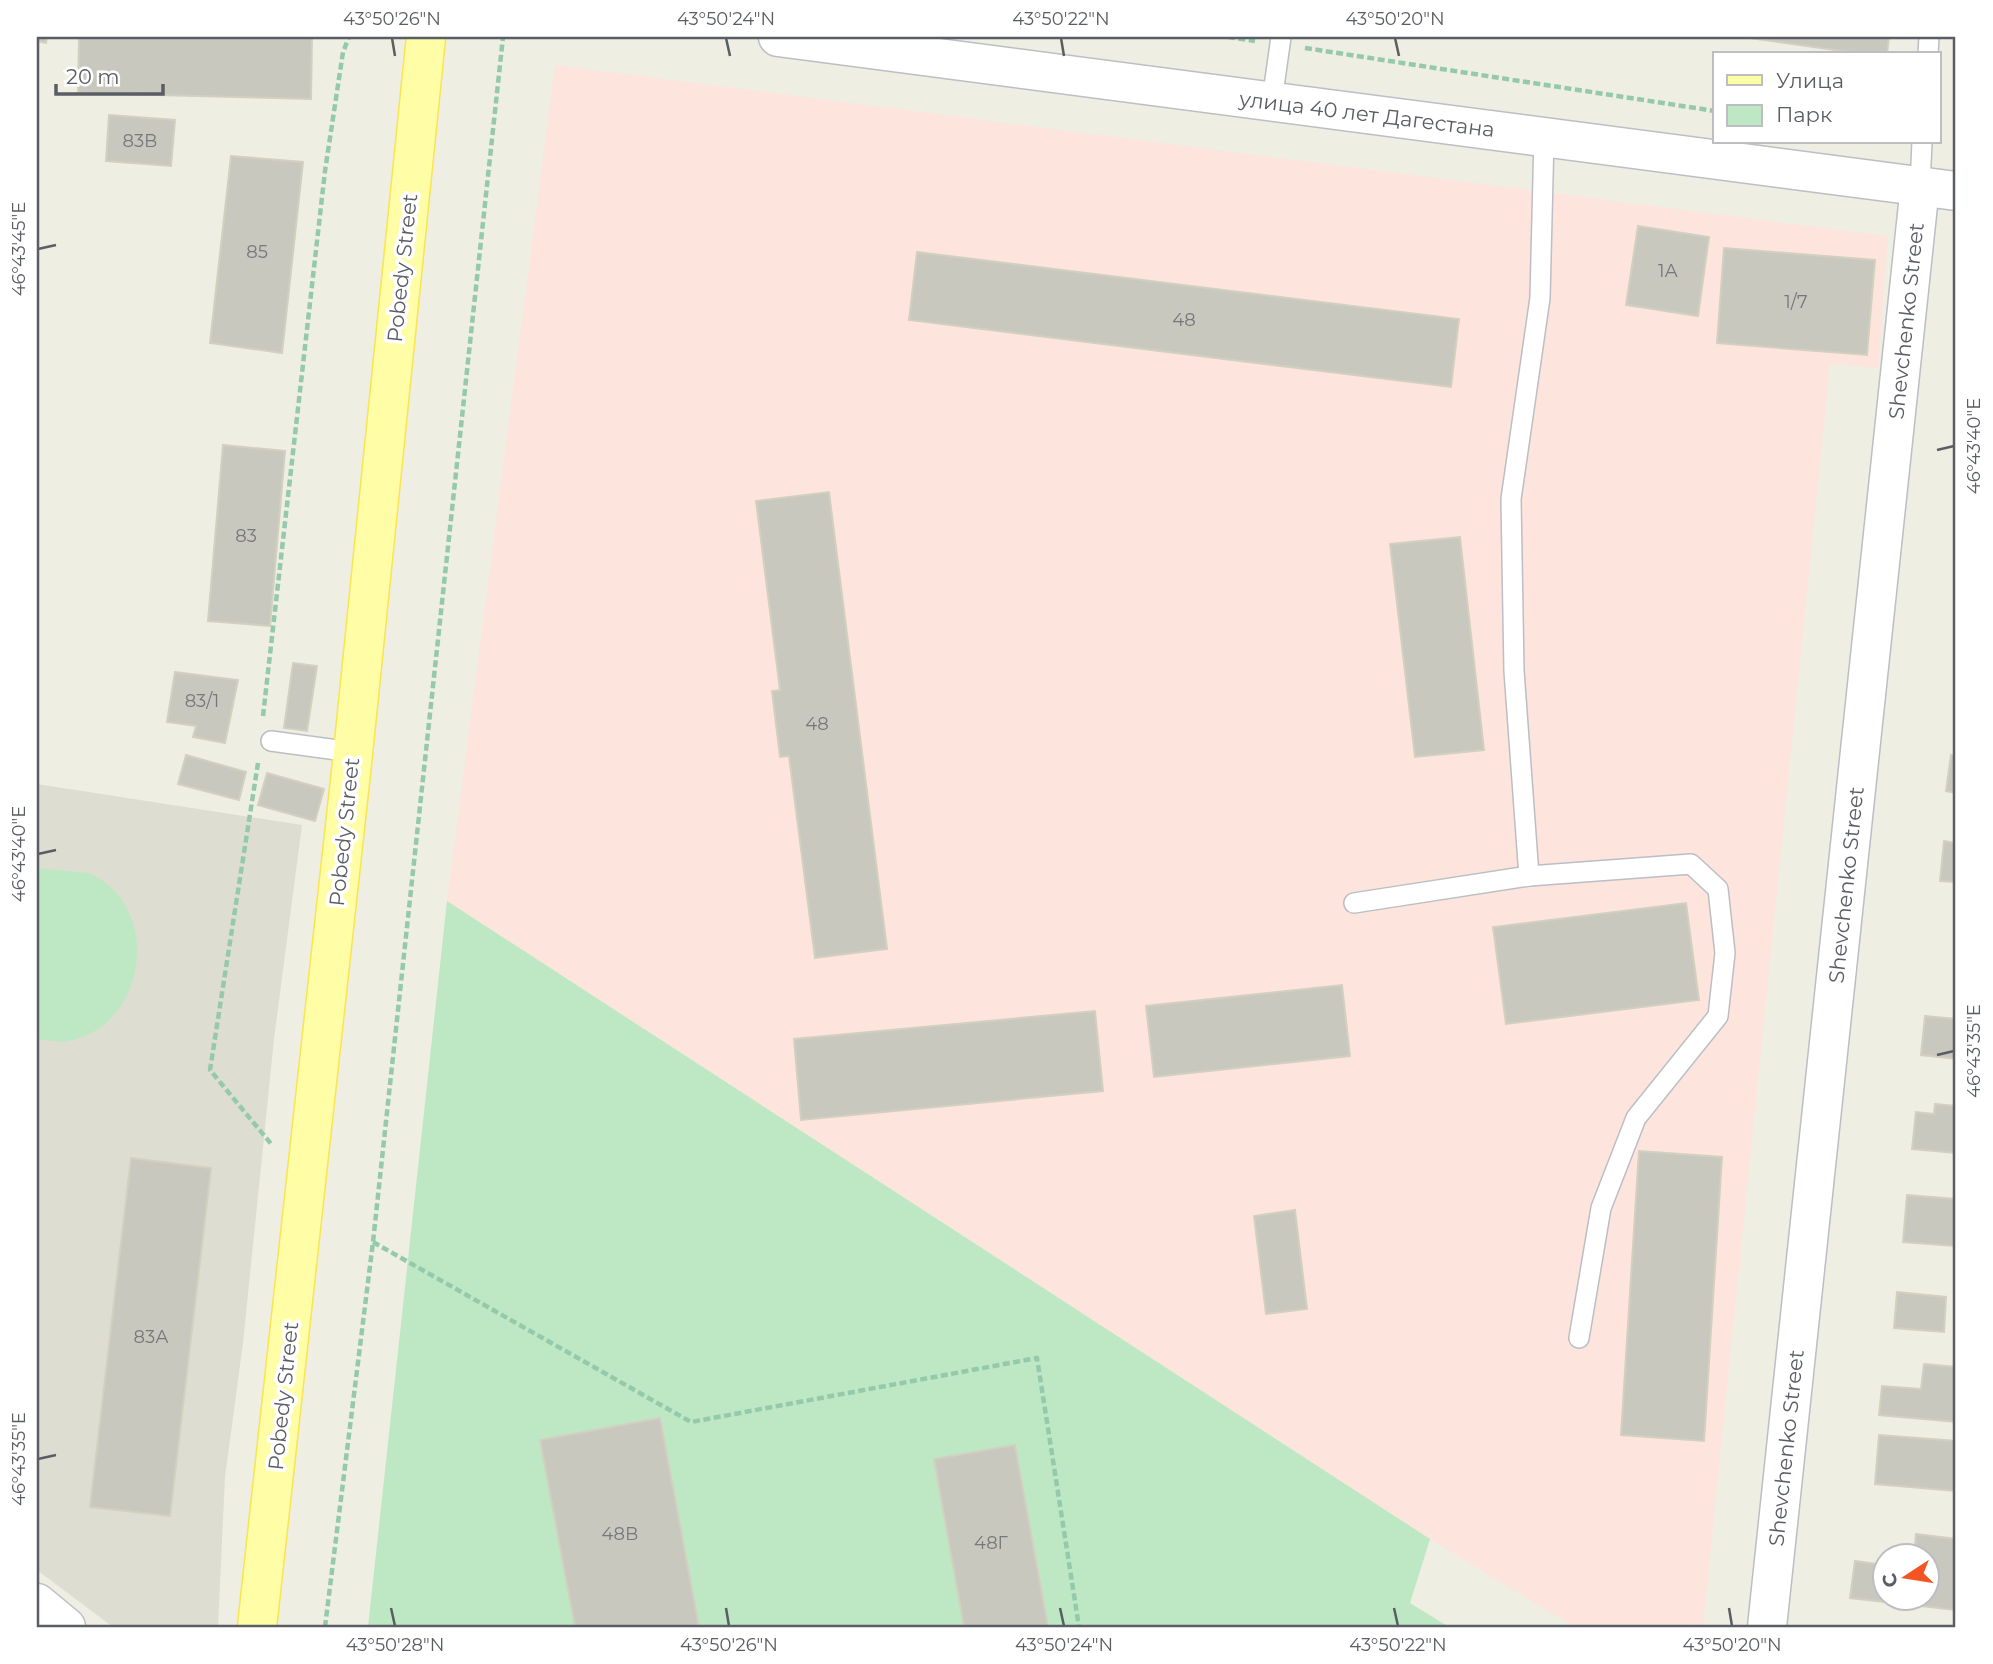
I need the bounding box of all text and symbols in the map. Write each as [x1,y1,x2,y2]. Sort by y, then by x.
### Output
text: 43°50'26"N [343,8,441,30]
text: 43°50'24"N [677,8,775,30]
text: 43°50'22"N [1012,8,1110,30]
text: 43°50'20"N [1345,8,1445,30]
scale bar [56,52,163,96]
legend [1713,52,1940,144]
text: 20 m [66,64,120,89]
text: Улица [1776,68,1844,93]
street label: улица 40 лет Дагестана [1237,86,1496,142]
text: Парк [1776,102,1832,127]
house number: 83В [122,130,158,152]
street label: Pobedy Street [382,192,422,344]
text: 46°43'45"E [8,202,30,296]
street label: Shevchenko Street [1883,221,1929,421]
house number: 85 [246,241,268,263]
house number: 1А [1658,260,1679,282]
house number: 1/7 [1784,291,1808,313]
house number: 48 [1172,309,1196,331]
text: 46°43'40"E [1963,398,1985,494]
house number: 83 [235,525,257,547]
house number: 83/1 [185,690,219,712]
house number: 48 [805,713,829,735]
street label: Pobedy Street [324,756,364,908]
street label: Shevchenko Street [1823,785,1869,985]
text: 46°43'40"E [8,806,30,902]
text: 46°43'35"E [1963,1004,1985,1098]
street label: Pobedy Street [263,1320,303,1472]
house number: 83А [133,1326,169,1348]
street label: Shevchenko Street [1763,1348,1809,1548]
text: 46°43'35"E [8,1412,30,1506]
house number: 48В [601,1523,639,1545]
house number: 48Г [974,1532,1009,1554]
north arrow [1870,1542,1940,1612]
text: С [1877,1571,1903,1590]
text: 43°50'28"N [346,1634,444,1656]
text: 43°50'26"N [680,1634,778,1656]
text: 43°50'24"N [1015,1634,1113,1656]
text: 43°50'22"N [1349,1634,1447,1656]
text: 43°50'20"N [1682,1634,1782,1656]

